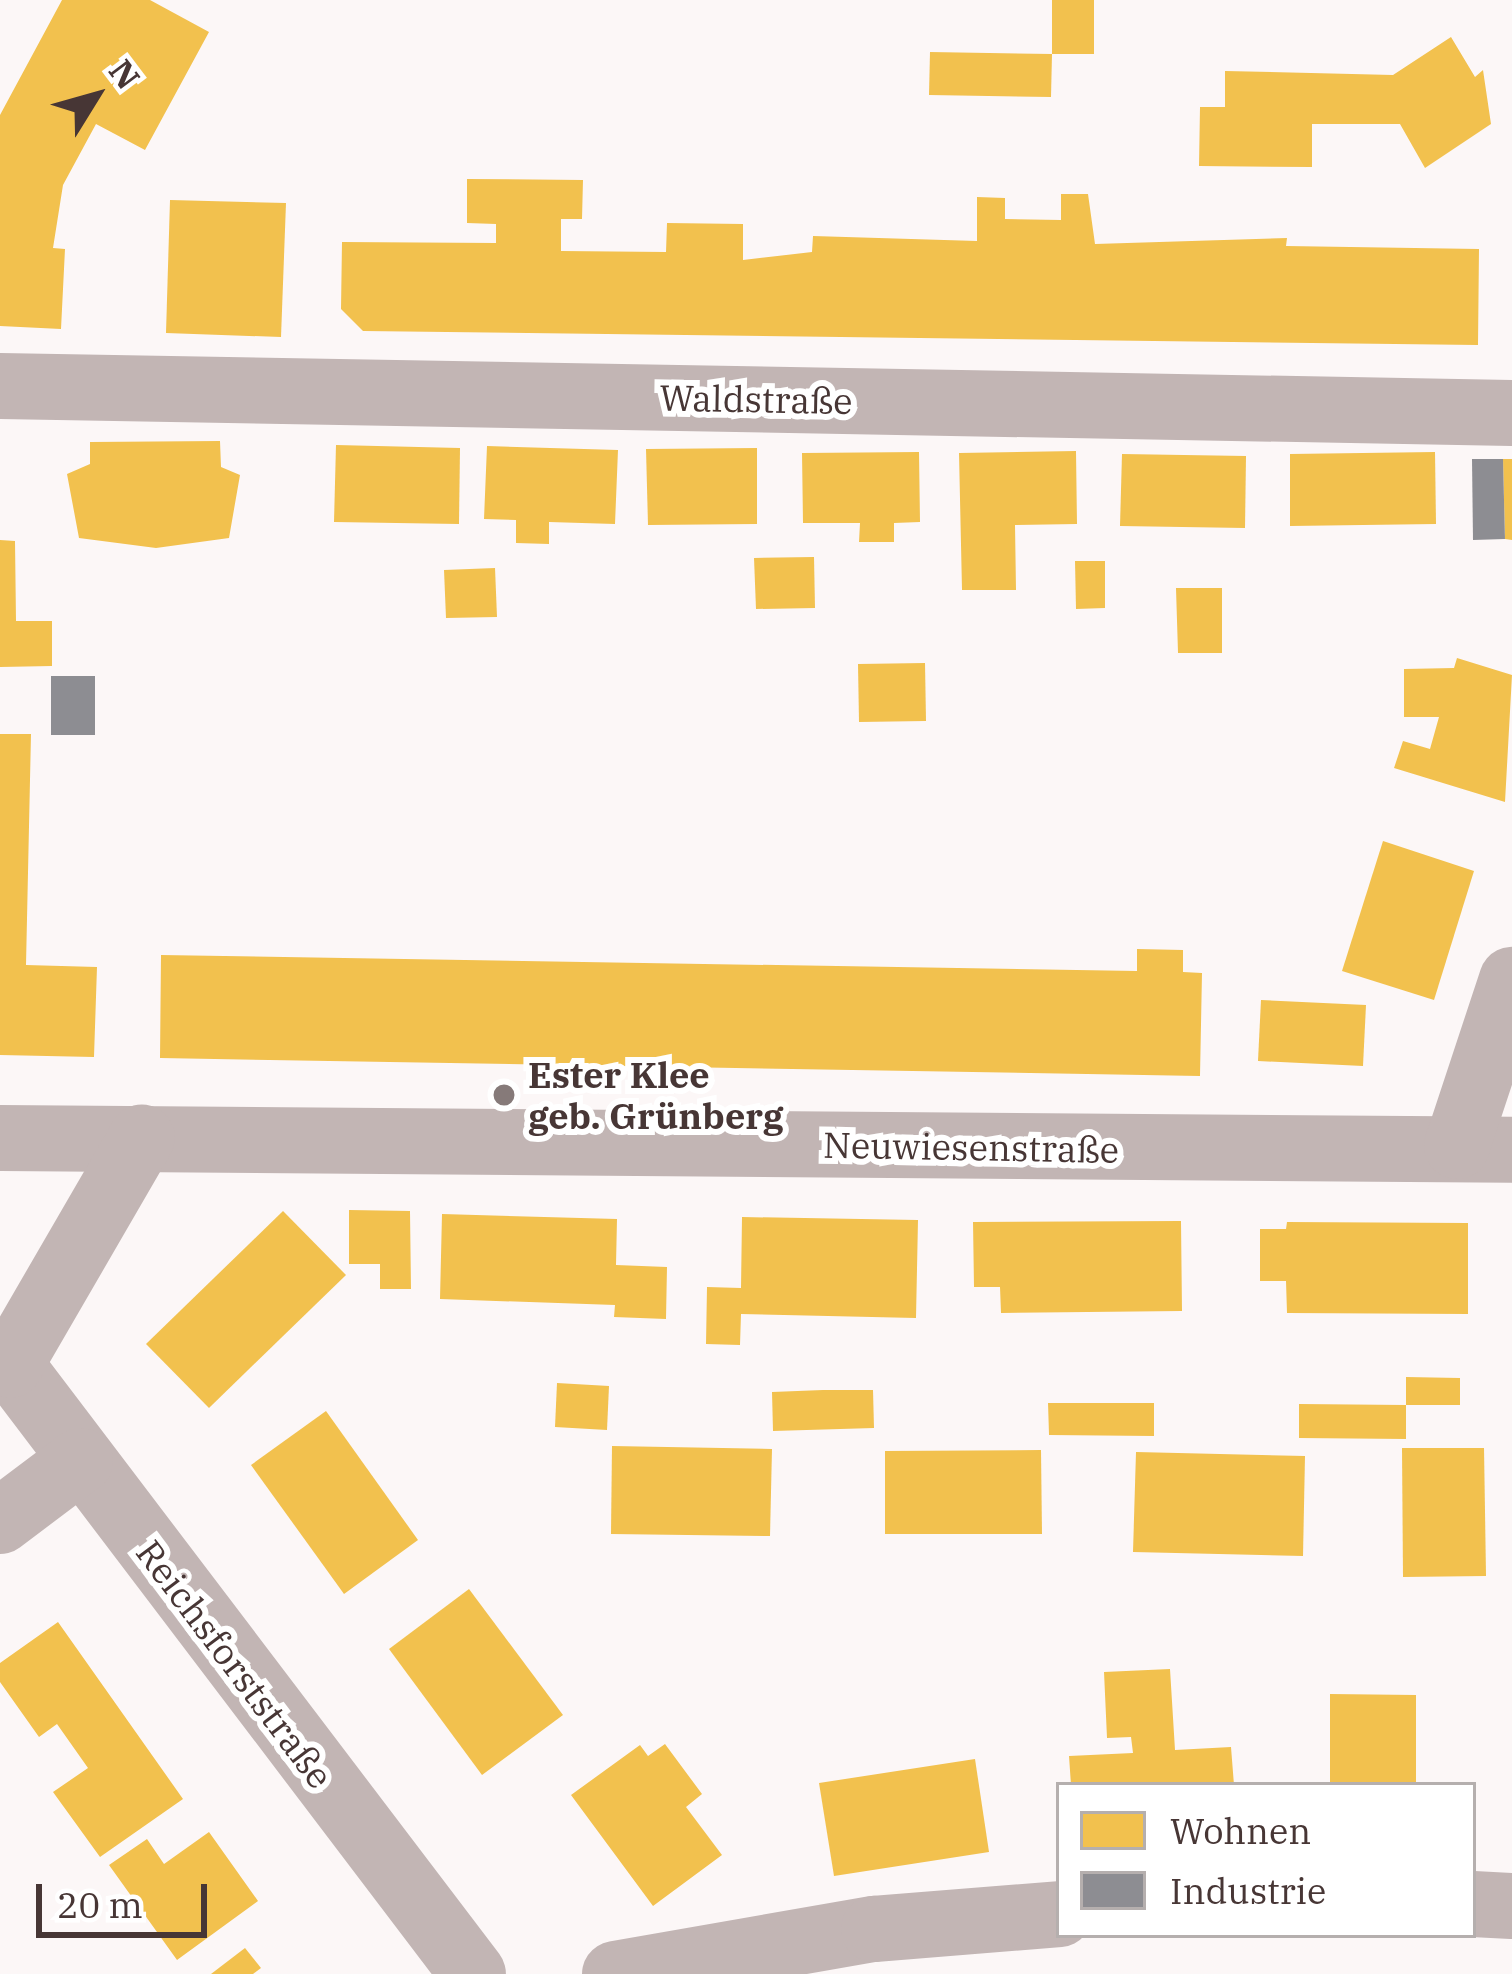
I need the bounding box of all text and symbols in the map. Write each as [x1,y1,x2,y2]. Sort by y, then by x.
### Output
north arrow [36,36,156,156]
text: N [100,51,150,97]
street label: Waldstraße [659,376,853,422]
place label: Ester Klee geb. Grünberg [528,1052,784,1137]
marker: Ester Klee geb. Grünberg [491,1082,517,1108]
street label: Neuwiesenstraße [823,1123,1119,1171]
street label: Reichsforststraße [128,1532,342,1796]
legend [1056,1782,1476,1938]
text: Wohnen [1170,1807,1311,1854]
scale bar [42,1860,213,1934]
text: Industrie [1170,1867,1326,1914]
text: 20 m [57,1881,143,1928]

